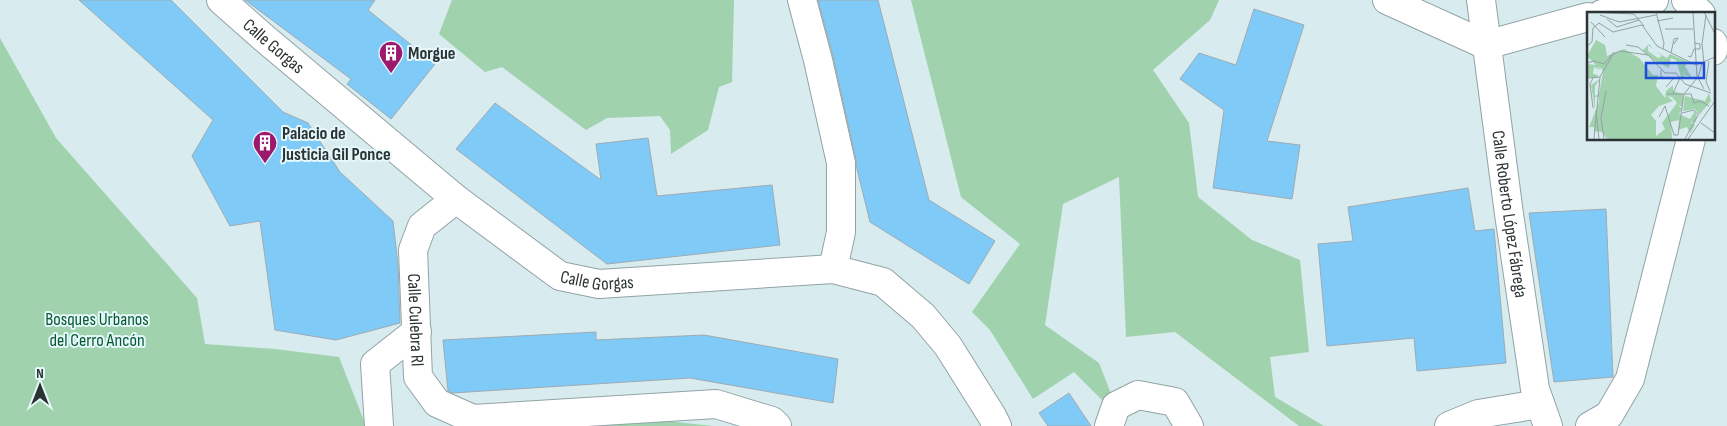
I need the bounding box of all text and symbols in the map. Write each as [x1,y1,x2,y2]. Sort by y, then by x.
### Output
inset map [1587,12,1714,140]
street label: Calle Gorgas [239,14,309,78]
building icon: Morgue [378,40,404,74]
place label: Morgue [408,43,456,64]
place label: Palacio de Justicia Gil Ponce [281,123,391,165]
street label: Calle Roberto López Fábrega [1488,129,1532,299]
building icon: Palacio de Justicia Gil Ponce [252,130,278,164]
street label: Calle Gorgas [559,266,634,295]
street label: Calle Culebra Rl [403,273,428,367]
park label: Bosques Urbanos del Cerro Ancón [45,309,149,351]
north arrow [15,361,65,411]
text: N [36,365,44,382]

